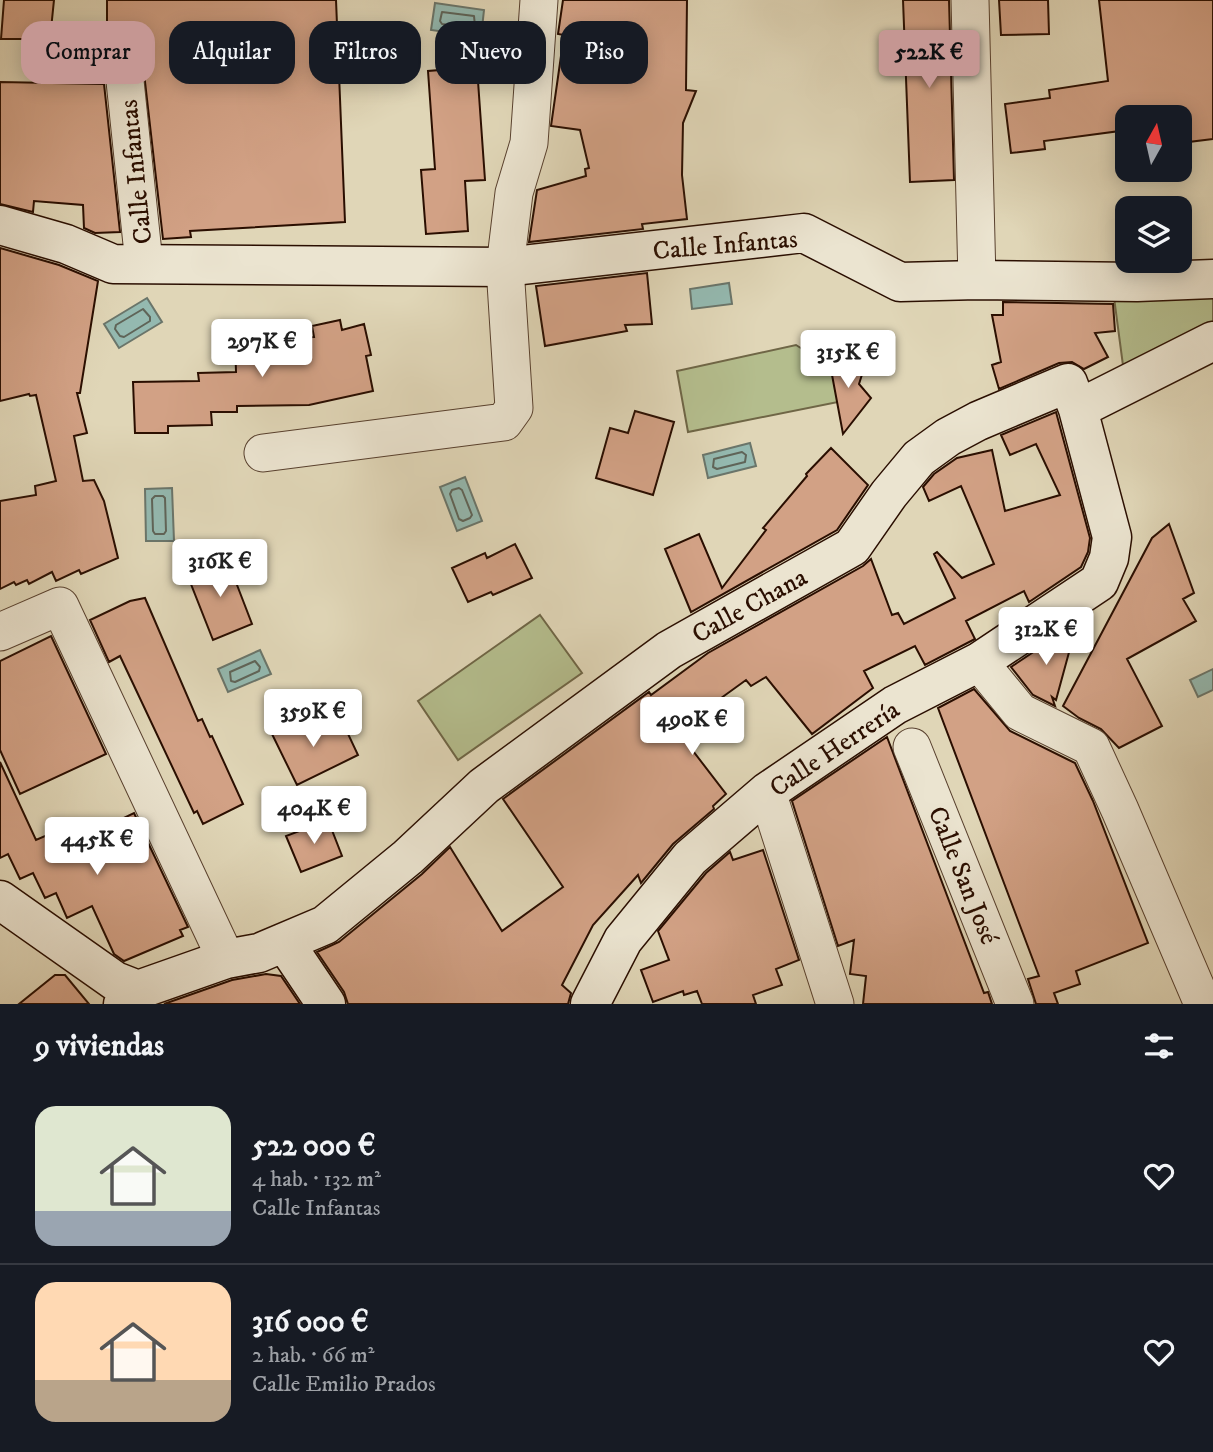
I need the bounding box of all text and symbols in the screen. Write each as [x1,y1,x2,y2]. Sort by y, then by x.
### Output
chip: Comprar [21,21,155,84]
chip: Alquilar [169,21,295,84]
chip: Filtros [309,21,421,84]
chip: Nuevo [435,21,546,84]
chip: Piso [560,21,648,84]
pin: 522K € [872,31,986,90]
text: 522K € [895,38,963,67]
street label: Calle Infantas [112,98,160,246]
north arrow [1115,105,1192,182]
map controls [1115,105,1192,273]
button: layers [1115,196,1192,273]
street label: Calle Infantas [651,223,799,268]
pin: 297K € [205,320,319,379]
text: 297K € [227,327,297,356]
pin: 315K € [791,330,905,390]
text: 315K € [817,338,879,367]
pin: 316K € [163,540,277,599]
text: 316K € [188,547,252,576]
street label: Calle Chana [686,561,813,651]
pin: 312K € [989,608,1103,667]
text: 312K € [1015,615,1077,644]
pin: 359K € [256,690,370,749]
street label: Calle Herrería [763,694,906,805]
text: 359K € [280,697,346,726]
pin: 490K € [635,698,749,757]
text: 490K € [656,705,728,734]
pin: 404K € [257,786,371,846]
text: 404K € [277,794,351,823]
street label: Calle San José [920,802,1005,950]
pin: 445K € [40,818,154,877]
text: 445K € [61,825,133,854]
icon: filters [1140,1027,1178,1065]
text: 9 viviendas [35,1028,164,1065]
text: 522 000 € [252,1128,375,1165]
icon: home [91,1134,175,1218]
icon: heart [1140,1157,1178,1195]
text: 4 hab. · 132 m² [252,1165,381,1194]
text: Calle Infantas [252,1194,381,1223]
text: 316 000 € [252,1304,369,1341]
icon: home [91,1310,175,1394]
icon: heart [1140,1333,1178,1371]
text: 2 hab. · 66 m² [252,1341,375,1370]
text: Calle Emilio Prados [252,1370,436,1399]

